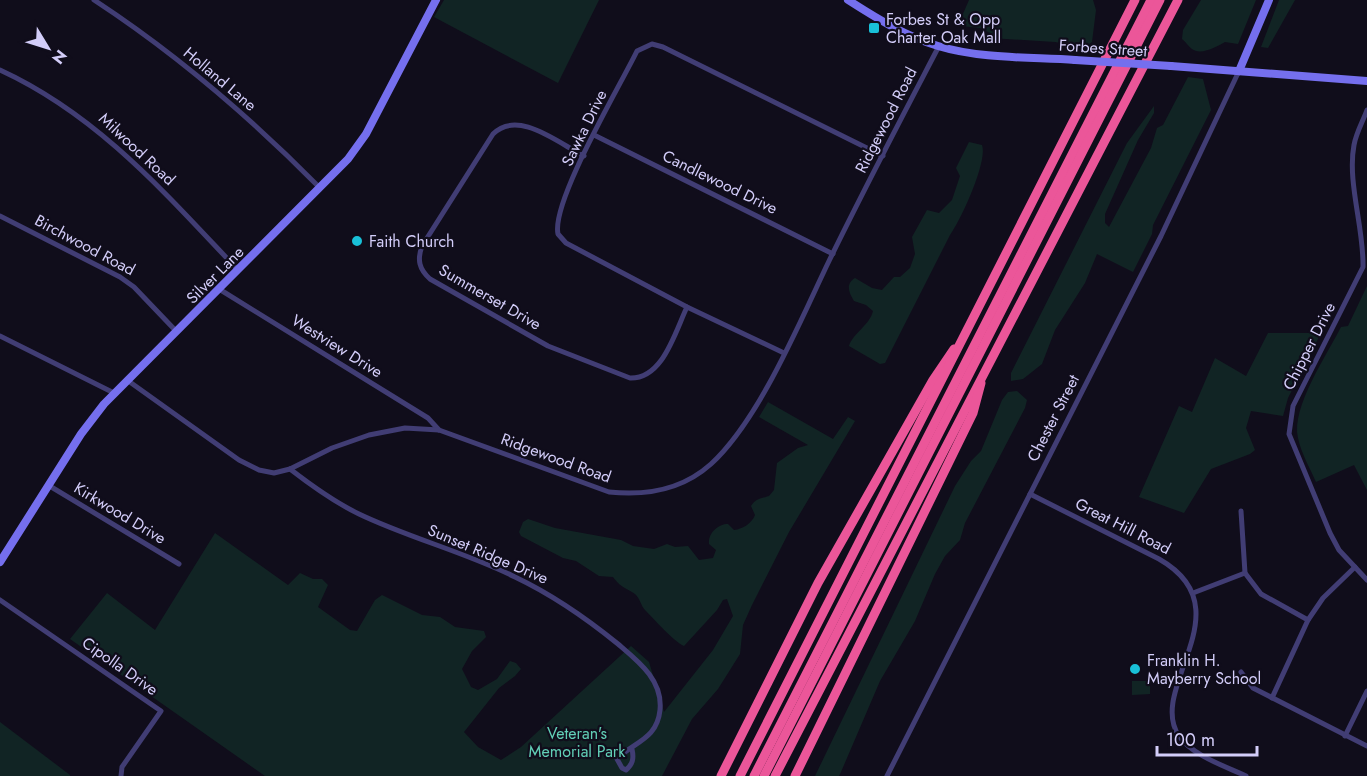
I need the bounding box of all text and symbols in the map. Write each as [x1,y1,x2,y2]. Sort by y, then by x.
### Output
place label: Forbes St & Opp Charter Oak Mall [886,8,1001,49]
north arrow [18,18,78,78]
marker: Forbes St & Opp Charter Oak Mall [867,21,881,35]
street label: Forbes Street [1058,33,1148,63]
street label: Holland Lane [178,42,262,116]
text: N [46,45,72,69]
street label: Ridgewood Road [849,63,923,177]
street label: Sawka Drive [556,86,612,170]
street label: Milwood Road [94,107,180,191]
street label: Candlewood Drive [659,144,781,220]
street label: Birchwood Road [31,209,139,281]
place label: Faith Church [369,230,454,253]
marker: Faith Church [350,234,364,248]
street label: Silver Lane [181,241,249,309]
street label: Summerset Drive [435,258,545,336]
street label: Chipper Drive [1277,298,1341,394]
street label: Westview Drive [287,309,387,383]
street label: Chester Street [1021,370,1085,465]
street label: Ridgewood Road [498,427,614,489]
street label: Kirkwood Drive [70,476,170,550]
street label: Great Hill Road [1071,492,1175,560]
street label: Sunset Ridge Drive [424,518,552,590]
street label: Cipolla Drive [77,631,163,701]
place label: Franklin H. Mayberry School [1147,649,1261,690]
marker: Franklin H. Mayberry School [1128,662,1142,676]
scale bar [1157,719,1258,757]
park label: Veteran's Memorial Park [529,722,626,763]
text: 100 m [1166,727,1215,753]

